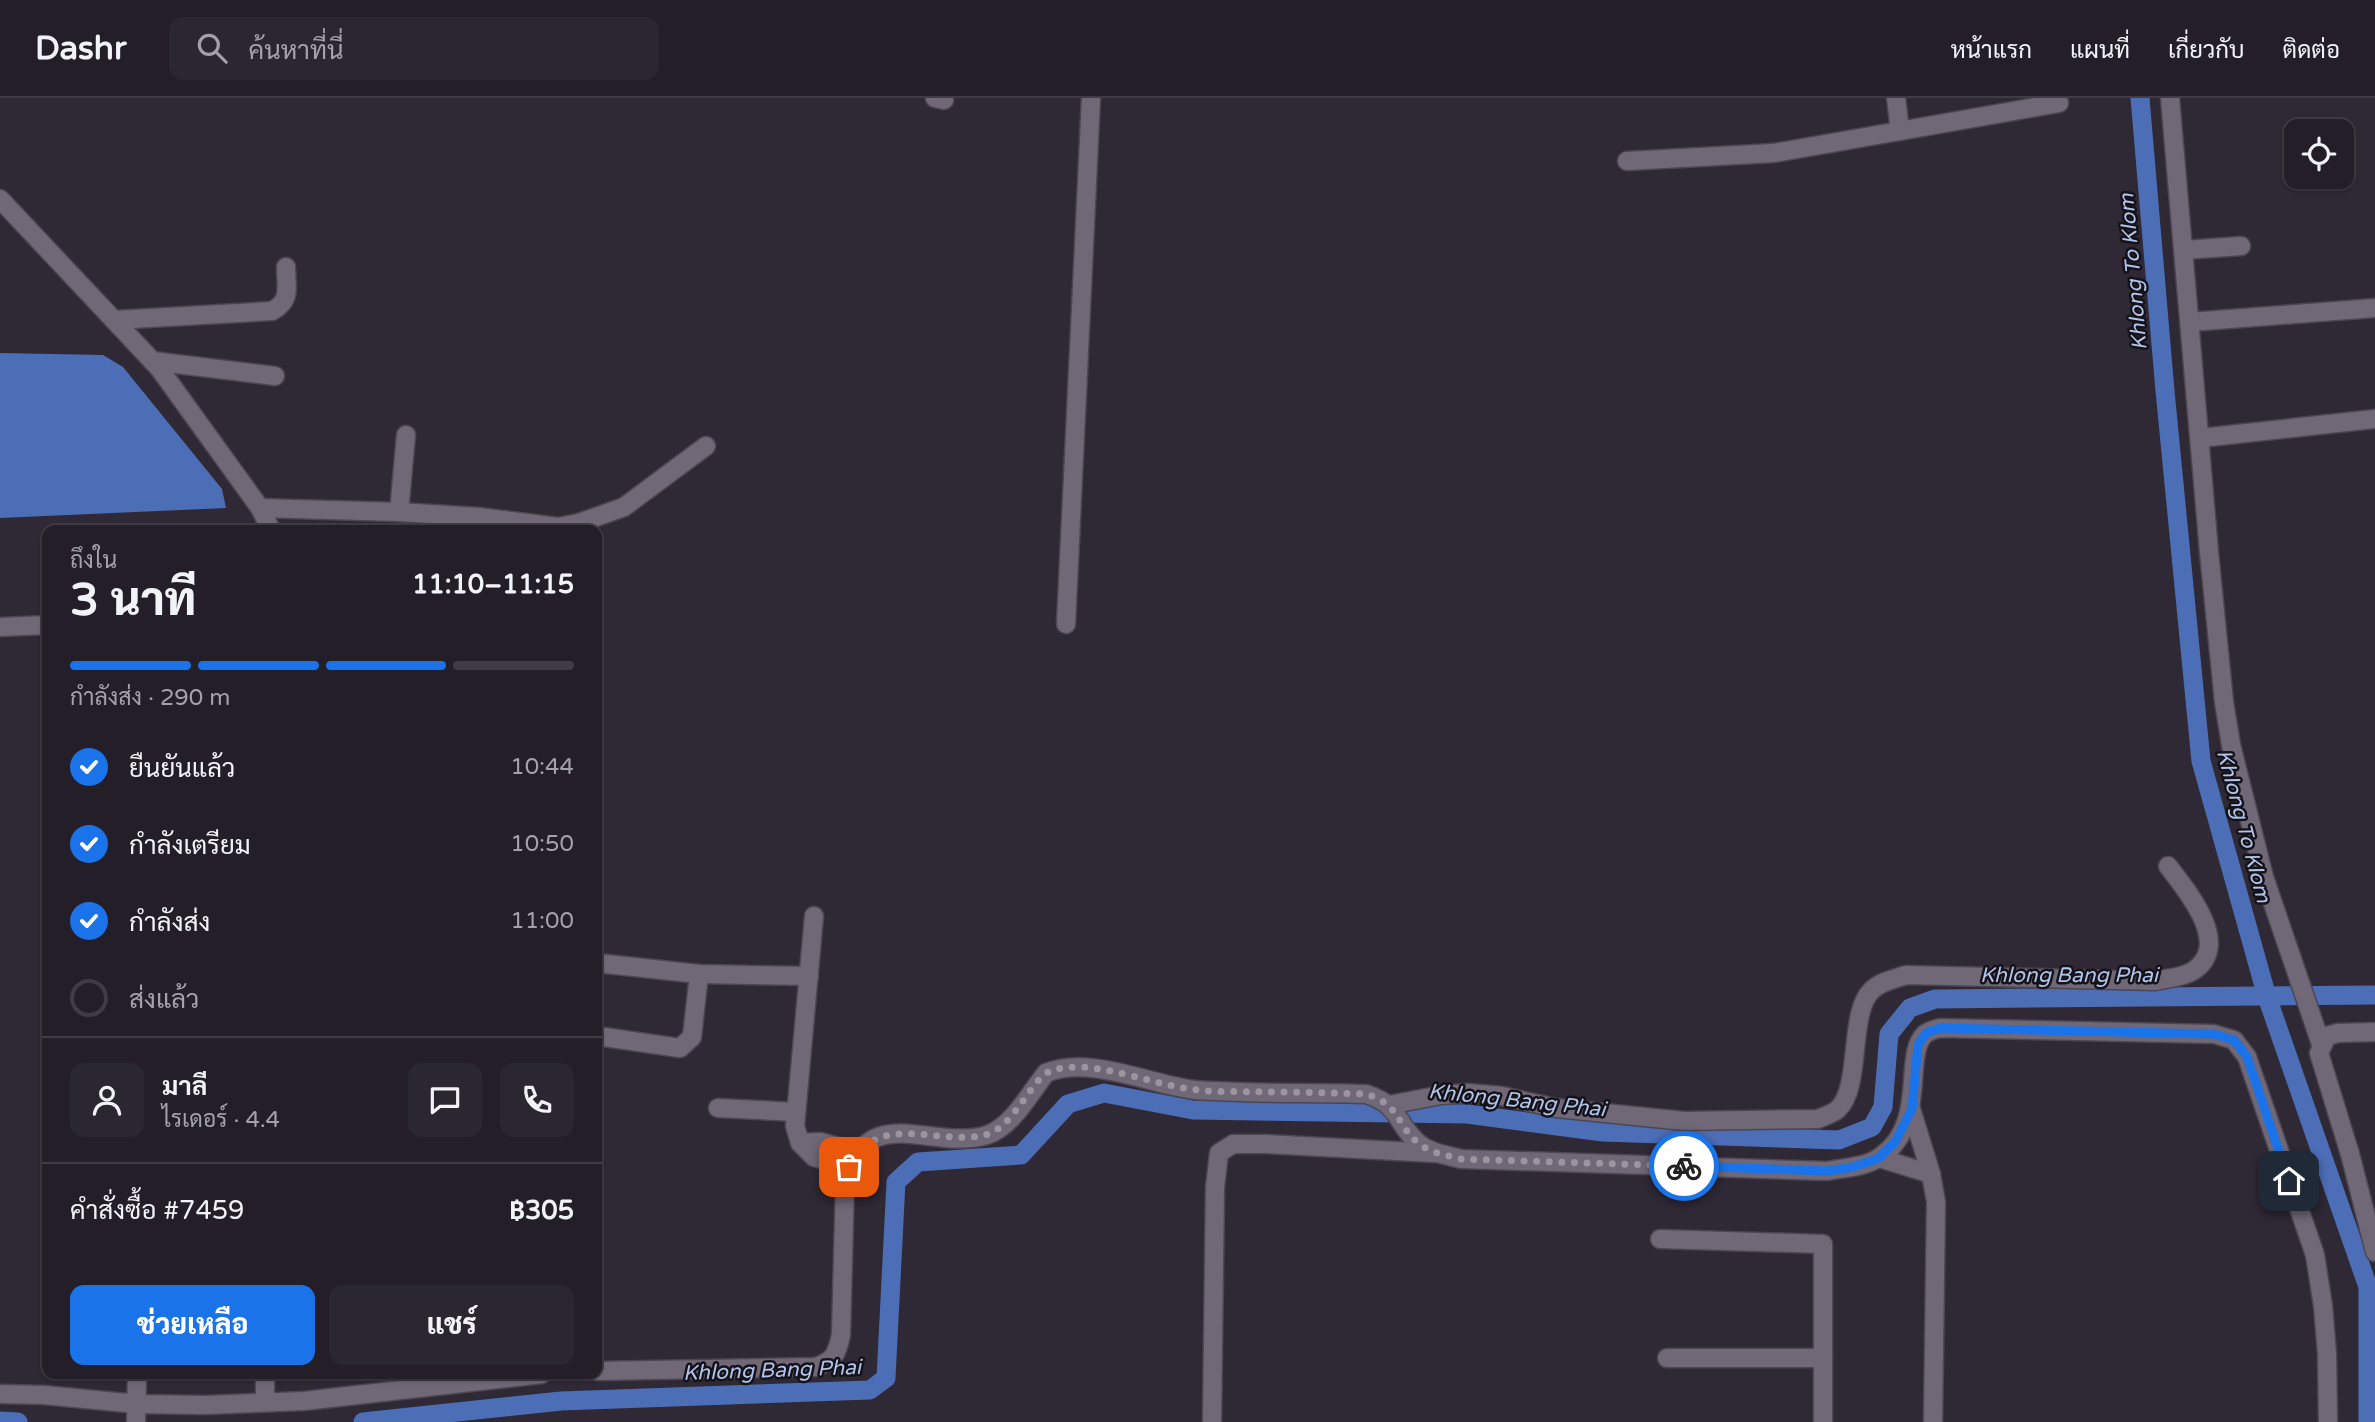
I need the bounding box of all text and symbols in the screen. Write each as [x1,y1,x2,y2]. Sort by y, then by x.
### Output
search box [169,17,659,80]
text: Dashr [35,29,127,68]
icon: search [193,29,231,67]
text: ค้นหาที่นี่ [249,35,344,66]
text: หน้าแรก [1951,36,2032,65]
text: แผนที่ [2070,36,2130,65]
text: เกี่ยวกับ [2168,36,2245,65]
text: ติดต่อ [2283,36,2340,65]
map controls [2284,119,2354,189]
button: locate [2284,119,2354,189]
water label: Khlong To Klom [2114,192,2153,351]
text: ถึงใน [70,547,117,575]
text: 11:10–11:15 [412,569,574,600]
text: 3 นาที [70,573,196,628]
text: กำลังส่ง · 290 m [70,684,230,712]
water label: Khlong To Klom [2211,747,2276,906]
icon: check [70,748,108,786]
text: ยืนยันแล้ว [129,753,235,784]
text: 10:44 [510,753,574,781]
icon: check [70,825,108,863]
text: กำลังเตรียม [129,830,251,861]
text: 10:50 [510,830,574,858]
icon: check [70,902,108,940]
text: กำลังส่ง [129,907,210,938]
text: 11:00 [510,907,574,935]
water label: Khlong Bang Phai [1980,963,2161,988]
text: ส่งแล้ว [129,984,199,1015]
button: person [70,1063,144,1137]
button: chat [408,1063,482,1137]
button: phone [500,1063,574,1137]
text: มาลี [162,1071,207,1102]
water label: Khlong Bang Phai [1427,1079,1610,1123]
text: ไรเดอร์ · 4.4 [162,1106,280,1134]
courier [1649,1131,1719,1201]
pin [819,1137,879,1197]
icon: bike [1665,1147,1703,1185]
icon: bag [830,1148,868,1186]
pin [2259,1151,2319,1211]
icon: home [2270,1162,2308,1200]
text: คำสั่งซื้อ #7459 [70,1195,244,1226]
text: ฿305 [509,1195,574,1226]
button: ช่วยเหลือ [70,1285,315,1365]
button: แชร์ [329,1285,574,1365]
water label: Khlong Bang Phai [683,1355,864,1386]

